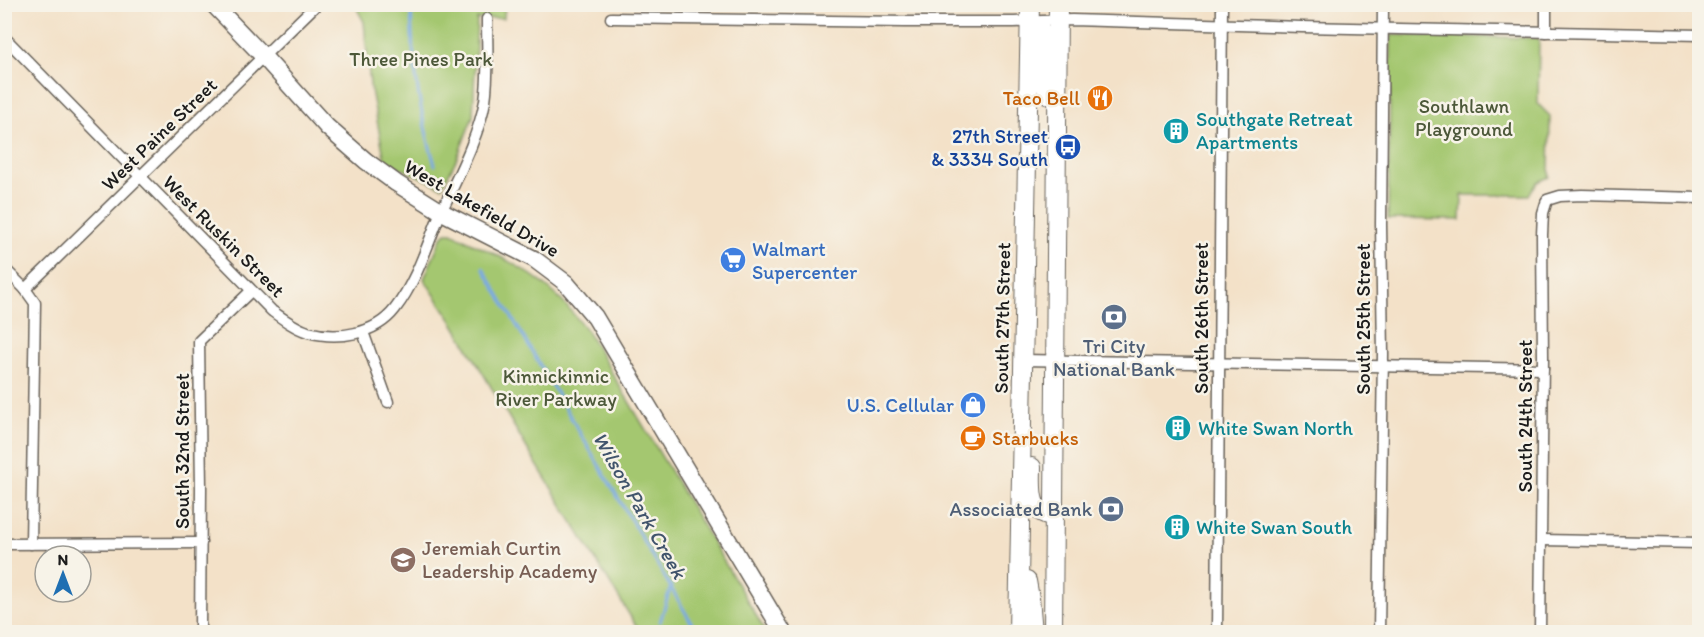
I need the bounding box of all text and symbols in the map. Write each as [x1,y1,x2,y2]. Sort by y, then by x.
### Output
park label: Three Pines Park [349,47,493,71]
street label: West Paine Street [96,73,222,195]
restaurant icon: Taco Bell [1085,83,1115,113]
place label: Taco Bell [1003,86,1080,110]
park label: Southlawn Playground [1415,94,1513,141]
place label: Southgate Retreat Apartments [1196,107,1353,154]
building icon: Southgate Retreat Apartments [1161,116,1191,146]
place label: 27th Street & 3334 South [931,124,1049,171]
bus stop icon: 27th Street & 3334 South [1053,132,1083,162]
street label: West Lakefield Drive [400,154,564,262]
street label: West Ruskin Street [158,170,290,302]
place label: Walmart Supercenter [752,237,857,284]
street label: South 27th Street [989,242,1015,394]
street label: South 26th Street [1189,242,1213,394]
street label: South 25th Street [1351,243,1375,395]
supermarket icon: Walmart Supercenter [718,245,748,275]
bank icon: Tri City National Bank [1099,302,1129,332]
place label: Tri City National Bank [1053,334,1175,381]
street label: South 24th Street [1513,339,1537,493]
park label: Kinnickinnic River Parkway [495,364,617,411]
street label: South 32nd Street [170,373,194,529]
shop icon: U.S. Cellular [958,390,988,420]
place label: U.S. Cellular [847,393,954,417]
building icon: White Swan North [1163,413,1193,443]
place label: White Swan North [1198,416,1353,440]
cafe icon: Starbucks [958,423,988,453]
place label: Starbucks [992,426,1079,450]
water label: Wilson Park Creek [588,427,693,584]
bank icon: Associated Bank [1096,494,1126,524]
place label: Associated Bank [950,497,1093,521]
building icon: White Swan South [1162,512,1192,542]
place label: White Swan South [1196,515,1352,539]
place label: Jeremiah Curtin Leadership Academy [422,536,598,583]
north arrow [33,544,93,604]
school or university icon: Jeremiah Curtin Leadership Academy [388,545,418,575]
text: N [58,550,68,569]

